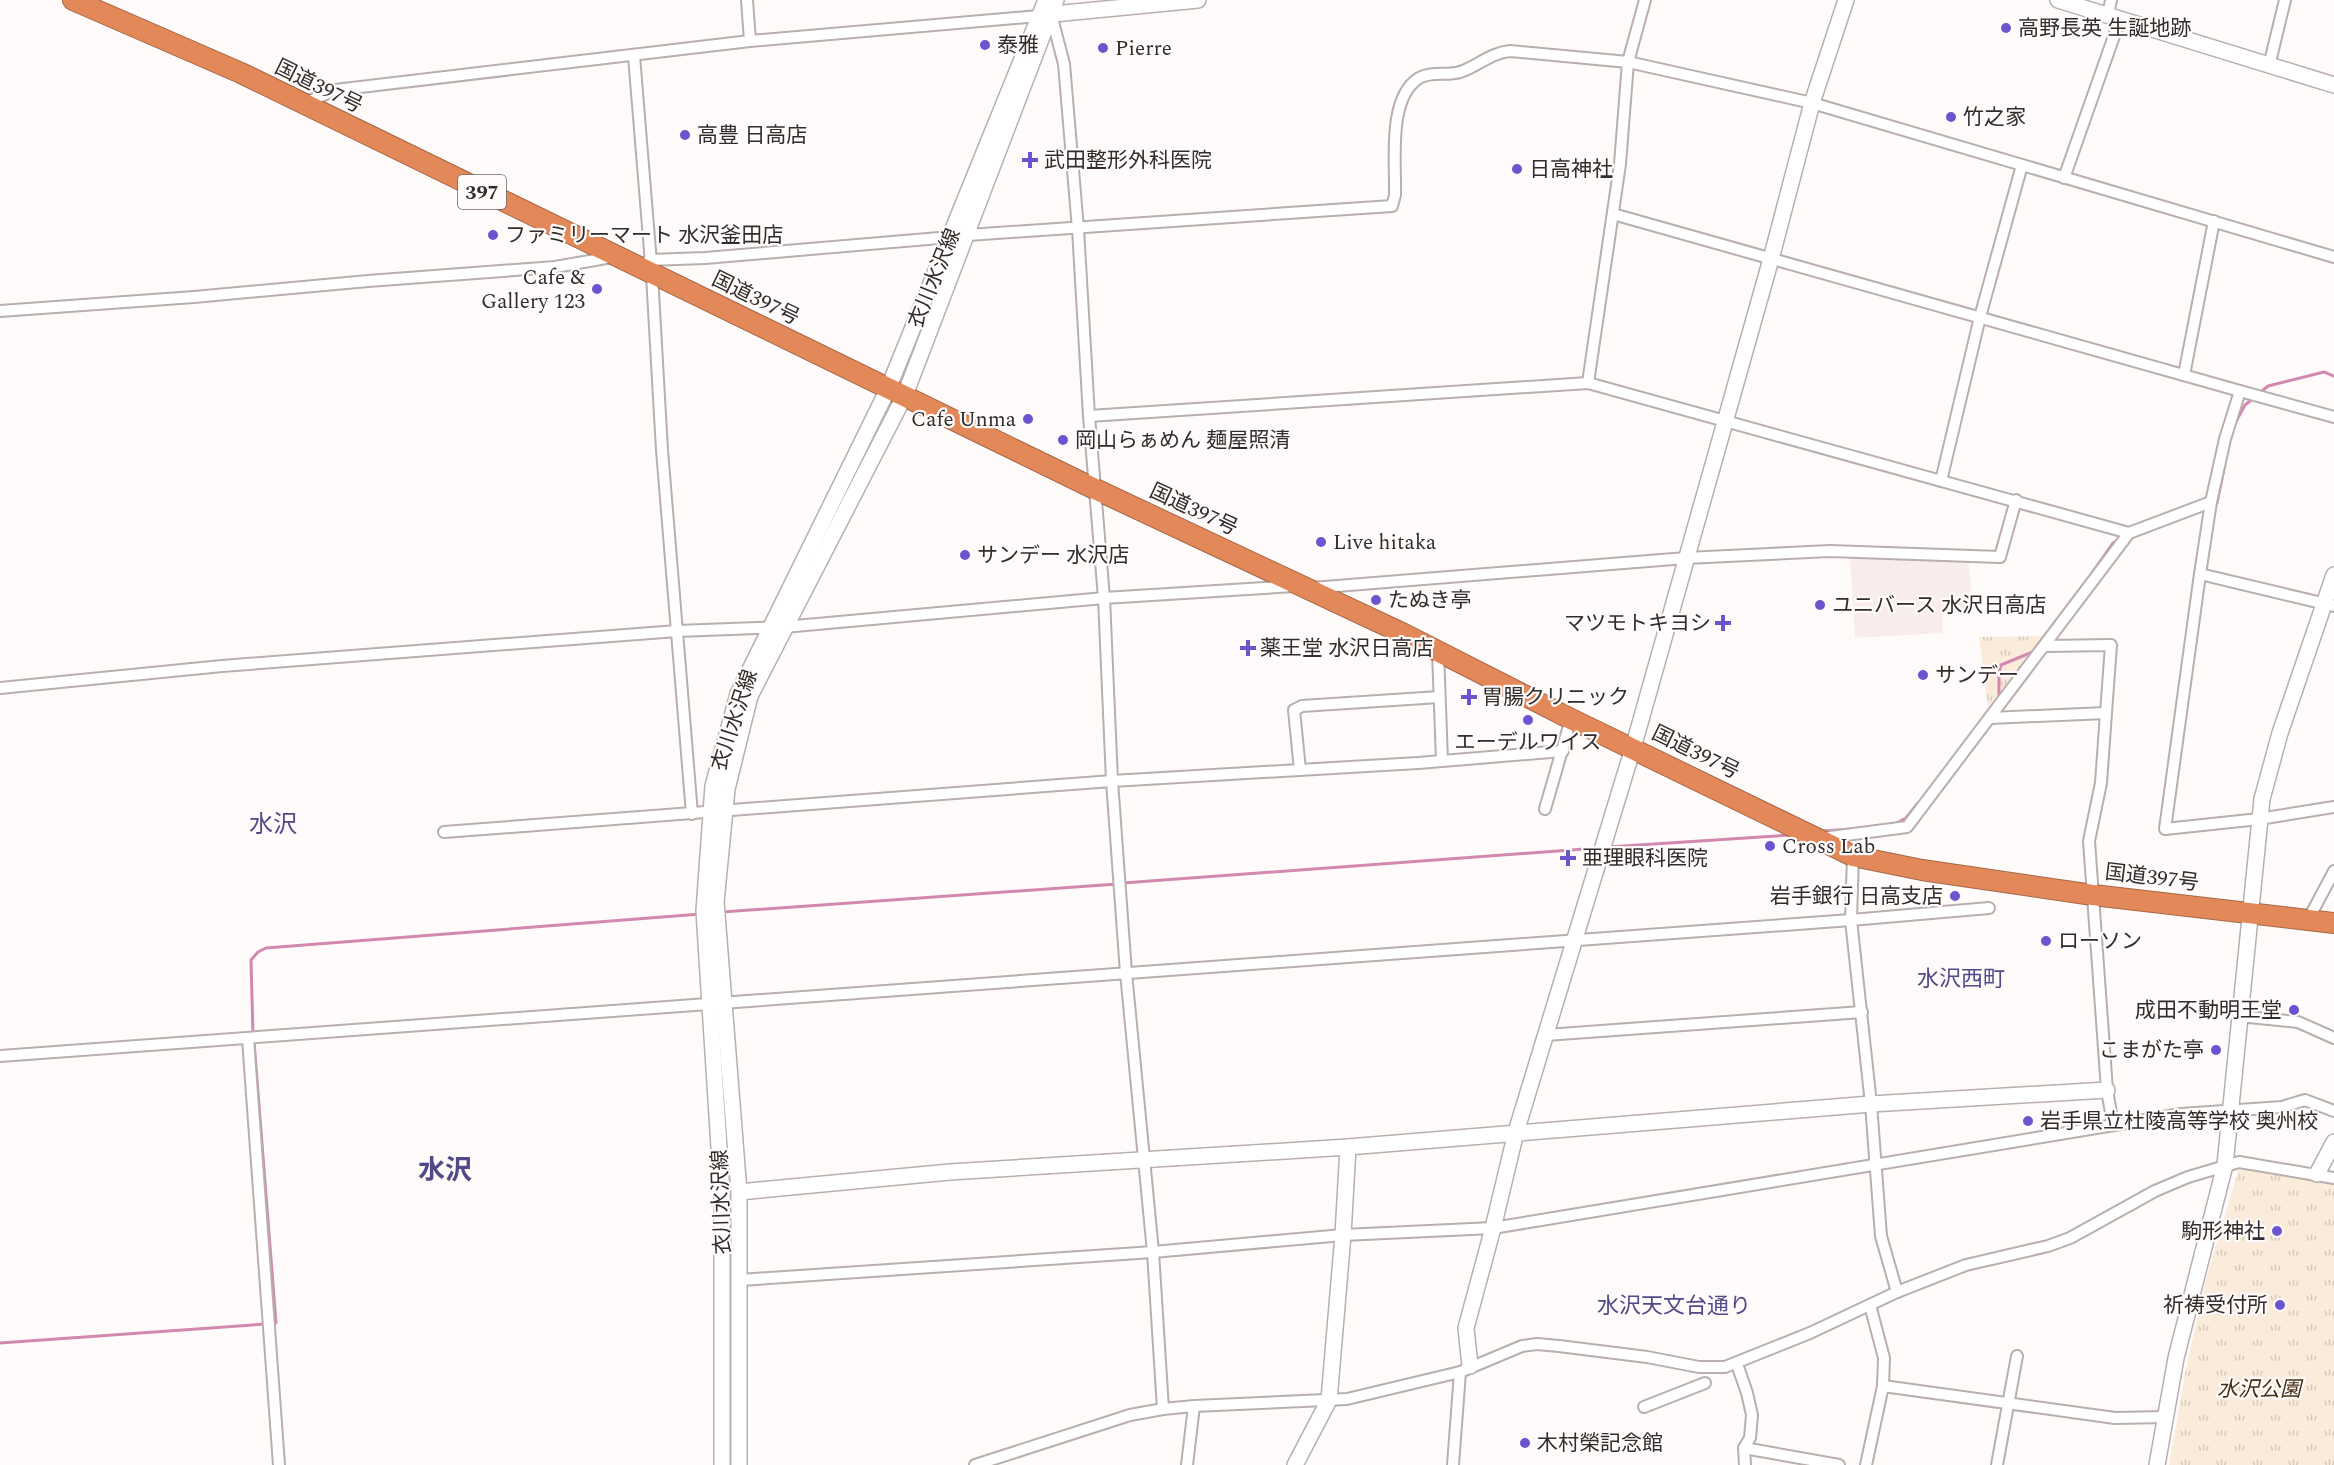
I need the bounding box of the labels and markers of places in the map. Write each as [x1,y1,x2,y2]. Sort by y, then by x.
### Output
place label: 高野長英 生誕地跡 [2018,13,2191,45]
marker: 高野長英 生誕地跡 [1999,21,2013,35]
place label: 泰雅 [997,30,1039,62]
place label: Pierre [1115,33,1172,65]
marker: 泰雅 [978,38,992,52]
marker: Pierre [1096,41,1110,55]
place label: 竹之家 [1963,102,2026,134]
marker: 竹之家 [1944,110,1958,124]
place label: 高豊 日高店 [697,120,807,152]
marker: 高豊 日高店 [678,128,692,142]
place label: 武田整形外科医院 [1044,145,1212,177]
marker: 武田整形外科医院 [1021,151,1039,169]
place label: 日高神社 [1529,154,1613,186]
marker: 日高神社 [1510,162,1524,176]
place label: ファミリーマート 水沢釜田店 [505,220,783,252]
marker: ファミリーマート 水沢釜田店 [486,228,500,242]
place label: Cafe & Gallery 123 [481,262,585,318]
marker: Cafe & Gallery 123 [590,282,604,296]
place label: Cafe Unma [911,404,1017,436]
marker: Cafe Unma [1021,412,1035,426]
place label: 岡山らぁめん 麺屋照清 [1075,425,1290,457]
marker: 岡山らぁめん 麺屋照清 [1056,433,1070,447]
place label: Live hitaka [1333,527,1437,559]
marker: Live hitaka [1314,535,1328,549]
place label: サンデー 水沢店 [977,540,1129,572]
marker: サンデー 水沢店 [958,548,972,562]
place label: たぬき亭 [1388,585,1472,617]
place label: ユニバース 水沢日高店 [1832,590,2046,622]
marker: たぬき亭 [1369,593,1383,607]
marker: ユニバース 水沢日高店 [1813,598,1827,612]
place label: マツモトキヨシ [1564,608,1711,640]
marker: マツモトキヨシ [1716,616,1730,630]
place label: 薬王堂 水沢日高店 [1260,633,1433,665]
marker: 薬王堂 水沢日高店 [1241,641,1255,655]
place label: サンデー [1935,660,2019,692]
marker: サンデー [1916,668,1930,682]
place label: 胃腸クリニック [1482,682,1629,714]
marker: 胃腸クリニック [1460,688,1478,706]
marker: エーデルワイス [1521,713,1535,727]
place label: エーデルワイス [1455,727,1601,759]
place label: Cross Lab [1782,831,1875,863]
marker: Cross Lab [1763,839,1777,853]
place label: 亜理眼科医院 [1582,843,1708,875]
marker: 亜理眼科医院 [1559,849,1577,867]
place label: 岩手銀行 日高支店 [1770,881,1943,913]
marker: 岩手銀行 日高支店 [1948,889,1962,903]
place label: ローソン [2058,926,2142,958]
marker: ローソン [2039,934,2053,948]
place label: 成田不動明王堂 [2135,995,2282,1027]
marker: 成田不動明王堂 [2287,1003,2301,1017]
place label: こまがた亭 [2099,1035,2204,1067]
marker: こまがた亭 [2209,1043,2223,1057]
place label: 岩手県立杜陵高等学校 奥州校 [2040,1106,2318,1138]
marker: 岩手県立杜陵高等学校 奥州校 [2021,1114,2035,1128]
place label: 駒形神社 [2181,1216,2265,1248]
marker: 駒形神社 [2270,1224,2284,1238]
place label: 祈祷受付所 [2163,1290,2268,1322]
marker: 祈祷受付所 [2273,1298,2287,1312]
place label: 木村榮記念館 [1537,1428,1663,1460]
marker: 木村榮記念館 [1518,1436,1532,1450]

